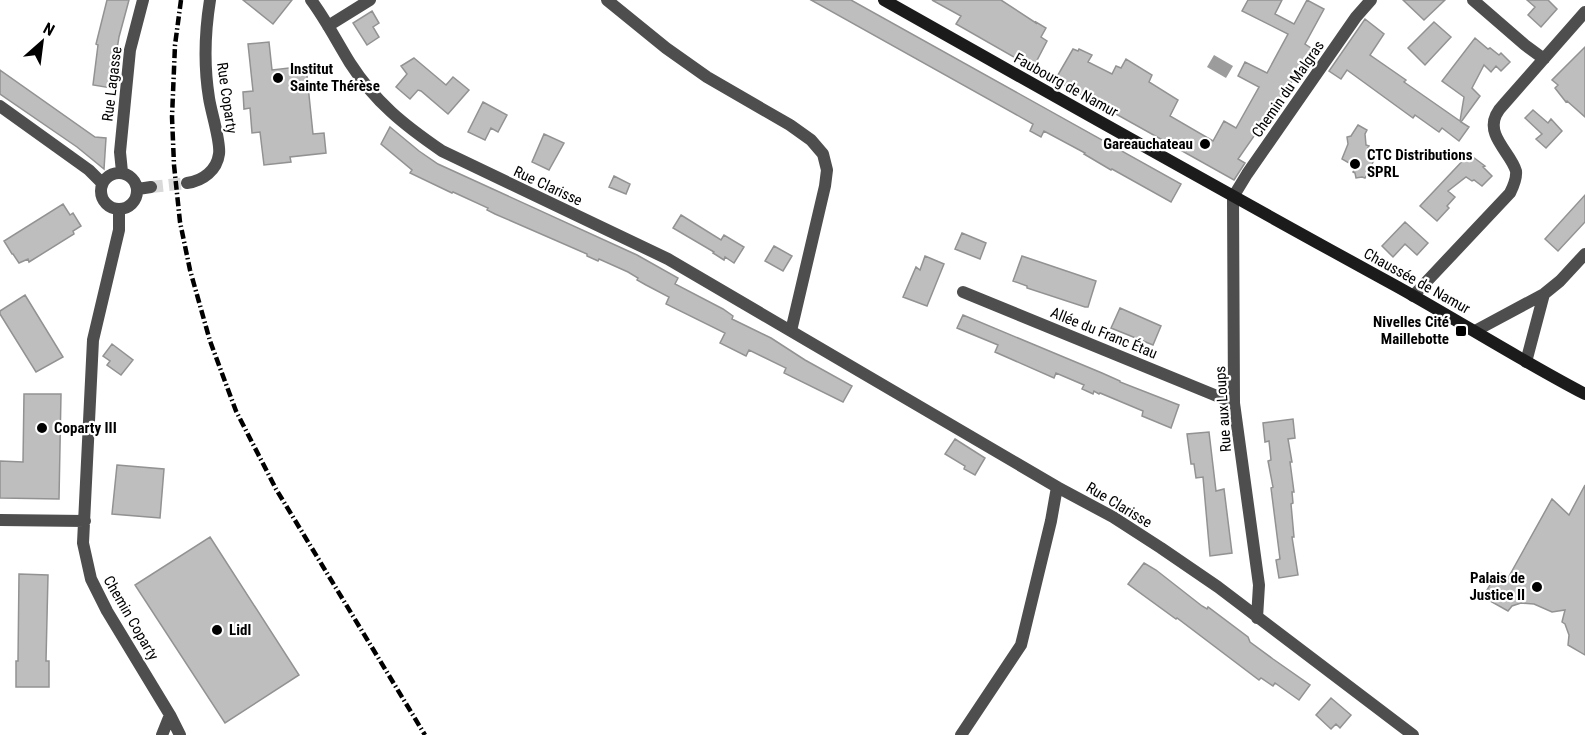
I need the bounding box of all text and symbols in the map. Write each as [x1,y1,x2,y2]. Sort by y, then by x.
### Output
north arrow [12,12,72,72]
text: N [40,19,58,40]
street label: Chemin du Malgras [1248,37,1328,141]
street label: Rue Lagasse [98,46,126,122]
street label: Faubourg de Namur [1011,49,1122,121]
place label: Institut Sainte Thérèse [290,60,380,95]
street label: Rue Coparty [213,61,241,135]
marker: Institut Sainte Thérèse [271,71,285,85]
place label: Gareauchateau [1103,135,1193,153]
marker: Gareauchateau [1198,137,1212,151]
place label: CTC Distributions SPRL [1367,146,1473,181]
marker: CTC Distributions SPRL [1348,157,1362,171]
street label: Rue Clarisse [511,162,585,210]
street label: Chaussée de Namur [1361,244,1474,318]
street label: Allée du Franc Étau [1048,303,1160,363]
place label: Nivelles Cité Maillebotte [1373,313,1449,348]
marker: Nivelles Cité Maillebotte [1454,324,1468,338]
street label: Rue aux Loups [1211,365,1235,453]
place label: Coparty III [54,419,117,437]
marker: Coparty III [35,421,49,435]
street label: Rue Clarisse [1083,478,1155,532]
place label: Palais de Justice II [1469,569,1525,604]
street label: Chemin Coparty [100,573,162,663]
marker: Palais de Justice II [1530,580,1544,594]
place label: Lidl [229,621,251,639]
marker: Lidl [210,623,224,637]

